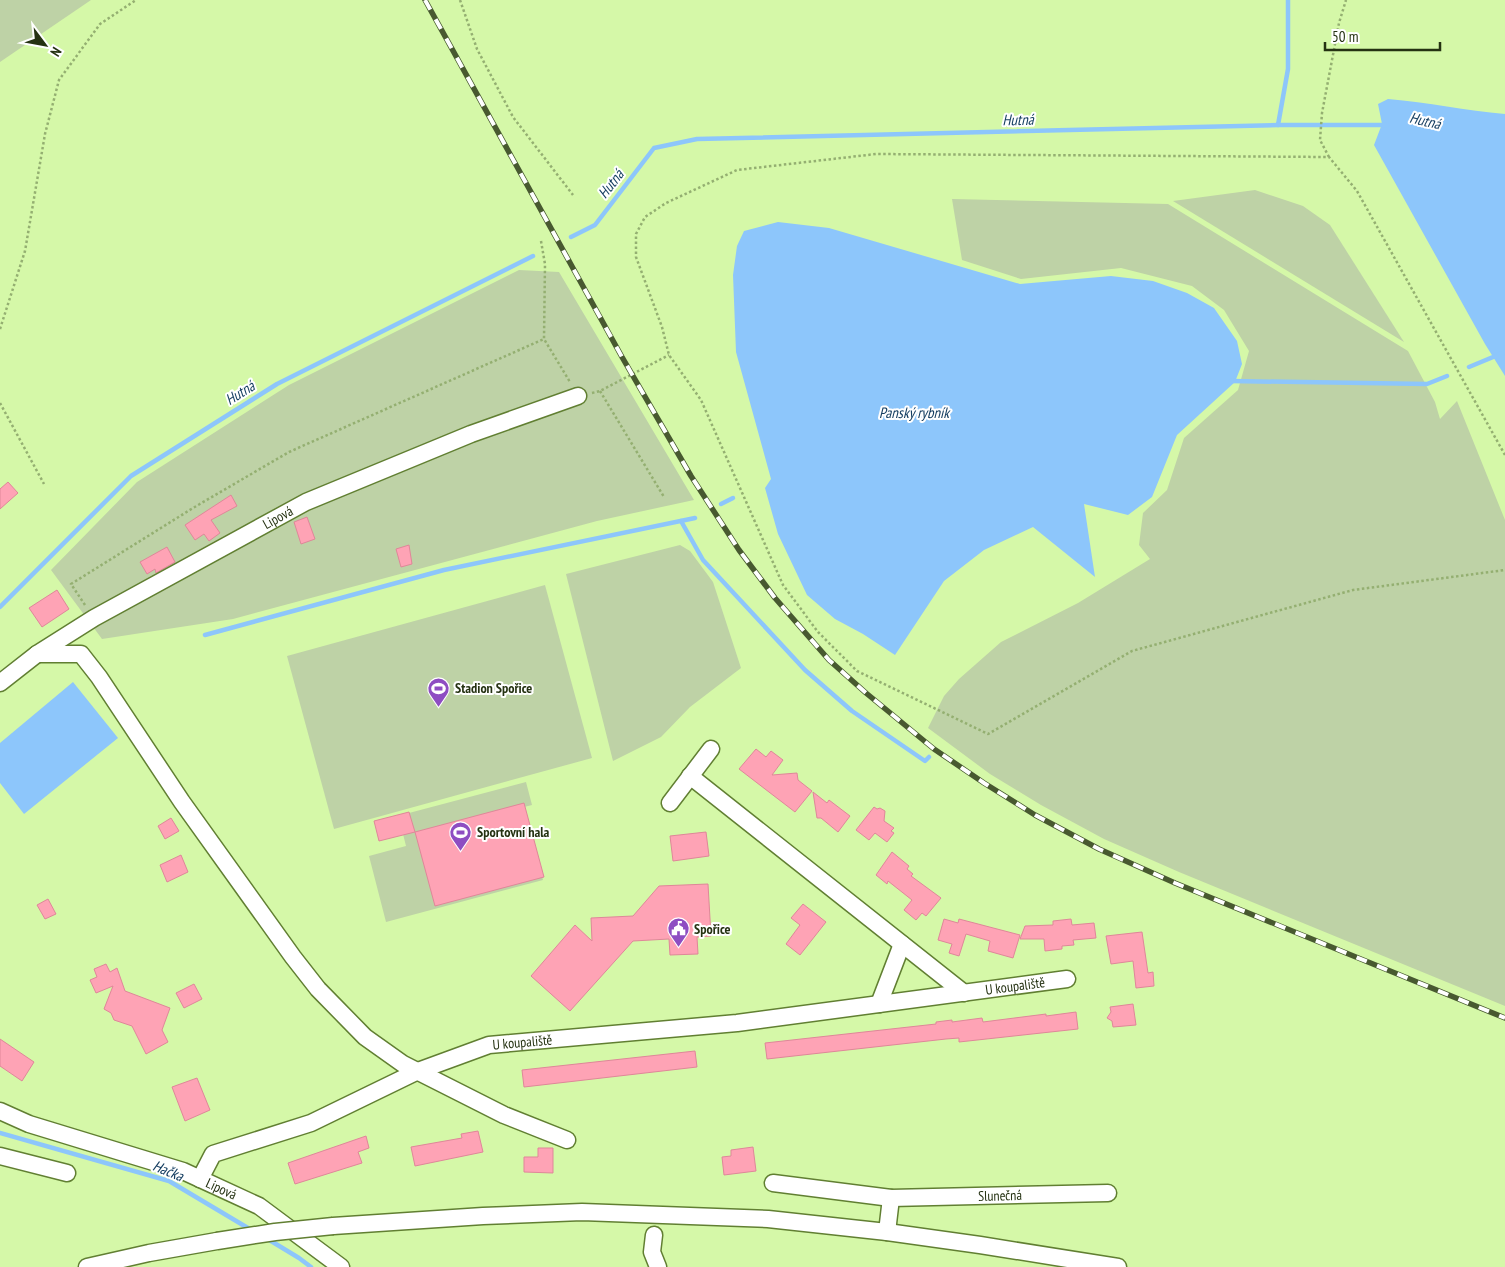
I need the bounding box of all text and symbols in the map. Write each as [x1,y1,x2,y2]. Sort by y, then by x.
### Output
north arrow [20,20,70,70]
scale bar [1325,20,1440,52]
text: 50 m [1332,27,1358,46]
text: N [46,44,66,60]
water label: Hutná [1408,108,1443,134]
water label: Hutná [1002,110,1035,129]
water label: Hutná [593,165,628,202]
water label: Hutná [221,376,259,409]
water label: Panský rybník [879,403,951,422]
street label: Lipová [260,502,296,533]
sports icon: Stadion Spořice [427,676,451,707]
place label: Stadion Spořice [455,679,532,697]
sports icon: Sportovní hala [449,820,473,851]
place label: Sportovní hala [477,823,550,841]
public building icon: Spořice [666,917,690,948]
place label: Spořice [694,920,731,938]
street label: U koupaliště [984,973,1046,999]
street label: U koupaliště [492,1030,553,1054]
water label: Hačka [150,1156,187,1186]
street label: Lipová [203,1174,240,1204]
street label: Slunečná [978,1186,1022,1205]

